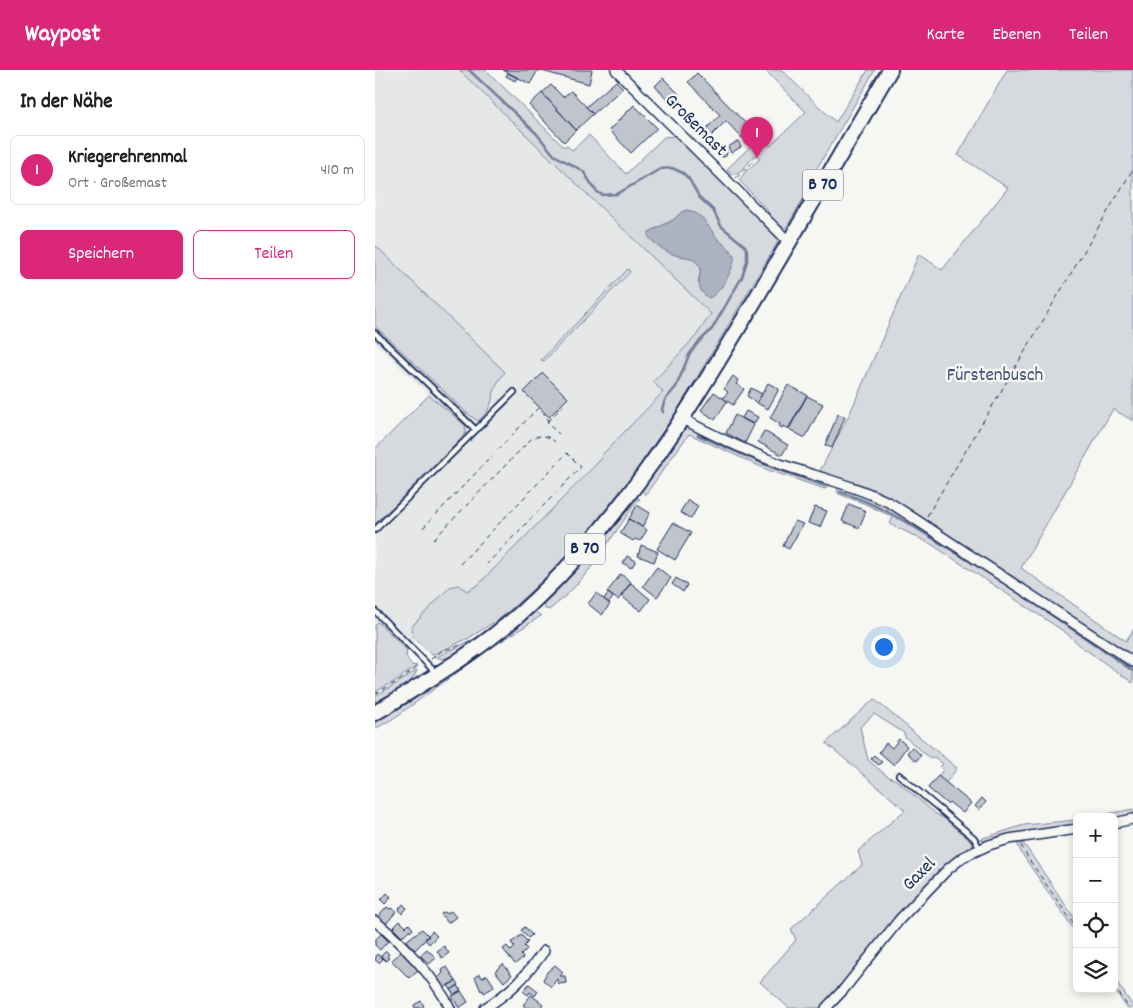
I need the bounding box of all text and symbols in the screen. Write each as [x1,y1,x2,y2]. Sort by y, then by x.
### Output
text: Waypost [25,18,100,52]
text: Karte [927,23,965,48]
text: Ebenen [993,23,1041,48]
text: Teilen [1069,23,1108,48]
text: In der Nähe [20,88,112,118]
street label: Großemast [657,88,733,164]
pin: 1 [741,117,773,158]
text: Kriegerehrenmal [68,145,187,172]
text: 1 [35,159,39,182]
text: 410 m [320,159,354,182]
road number: B 70 [803,170,843,200]
text: Ort · Großemast [68,172,167,195]
button: Speichern [20,230,183,279]
button: Teilen [193,230,355,279]
park label: Fürstenbusch [947,363,1043,390]
road number: B 70 [565,534,605,564]
your location [871,634,897,660]
map controls [1073,813,1118,993]
button: + [1073,813,1118,858]
street label: Gaxel [897,852,943,898]
button: − [1073,858,1118,903]
button: locate [1073,903,1118,948]
button: layers [1073,948,1118,993]

